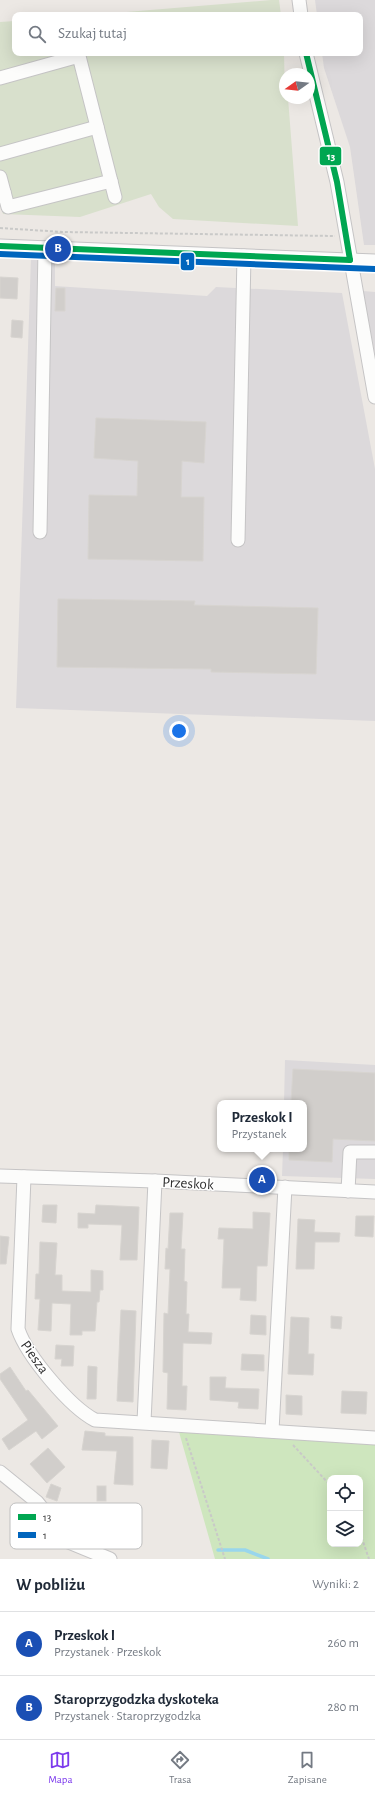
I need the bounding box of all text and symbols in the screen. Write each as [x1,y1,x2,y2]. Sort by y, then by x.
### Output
search box [12,12,363,56]
icon: search [26,23,48,45]
text: Szukaj tutaj [58,26,127,41]
north arrow [279,68,315,104]
line badge: 13 [319,146,342,166]
text: 13 [327,151,336,162]
pin: B [45,234,71,264]
line badge: 1 [180,252,195,271]
text: 1 [186,256,190,267]
your location [169,721,189,741]
popup [217,1100,307,1152]
text: Przeskok I [231,1110,293,1125]
text: Przystanek [231,1128,287,1141]
pin: A [249,1165,275,1195]
street label: Przeskok [162,1175,214,1192]
street label: Piesza [18,1338,51,1377]
map controls [327,1475,363,1547]
button: locate [327,1475,363,1511]
legend [10,1503,142,1549]
button: layers [327,1511,363,1547]
text: 13 [43,1512,52,1523]
text: 1 [43,1530,47,1541]
text: W pobliżu [16,1576,85,1593]
text: Wyniki: 2 [312,1578,359,1591]
text: Przeskok I [54,1628,115,1643]
text: A [25,1637,33,1650]
text: 260 m [328,1637,359,1650]
text: Przystanek · Przeskok [54,1646,161,1659]
text: Staroprzygodzka dyskoteka [54,1692,219,1707]
text: B [25,1701,33,1714]
text: 280 m [328,1701,359,1714]
text: Przystanek · Staroprzygodzka [54,1710,201,1723]
tab: Mapa [48,1749,73,1786]
tab: Trasa [169,1749,191,1786]
tab: Zapisane [288,1749,327,1786]

